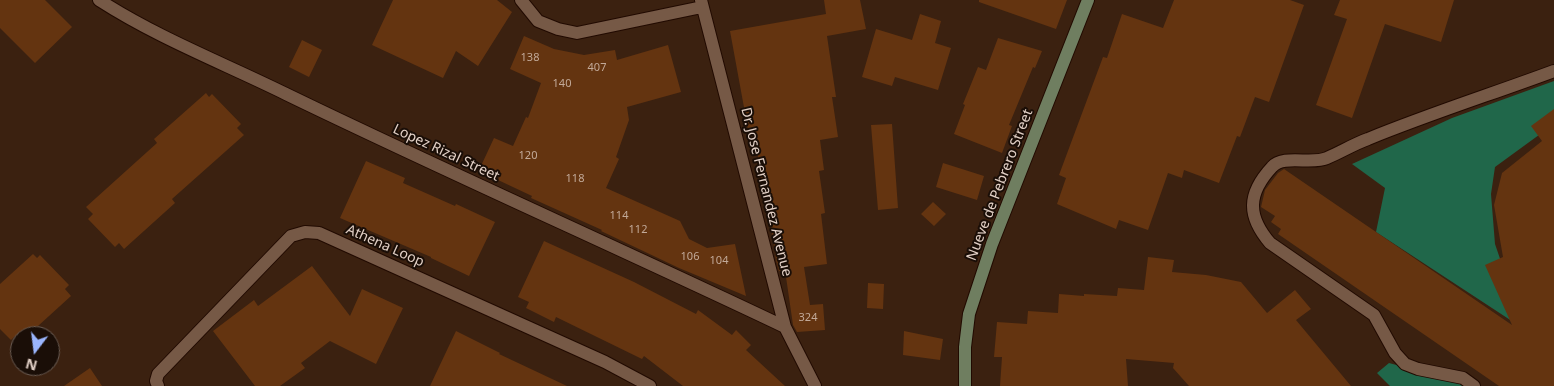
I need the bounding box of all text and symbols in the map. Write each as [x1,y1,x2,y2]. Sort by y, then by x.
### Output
house number: 138 [521,51,539,65]
house number: 407 [588,61,606,75]
house number: 140 [553,77,571,91]
street label: Dr. Jose Fernandez Avenue [737,106,795,278]
street label: Nueve de Pebrero Street [963,107,1037,263]
street label: Lopez Rizal Street [390,121,502,185]
house number: 120 [519,149,537,163]
house number: 118 [566,172,584,186]
house number: 114 [610,209,628,223]
street label: Athena Loop [343,221,427,271]
house number: 112 [629,223,647,237]
house number: 106 [681,250,699,264]
house number: 104 [710,254,728,268]
house number: 324 [799,311,817,325]
north arrow [10,326,60,376]
text: N [23,354,39,376]

